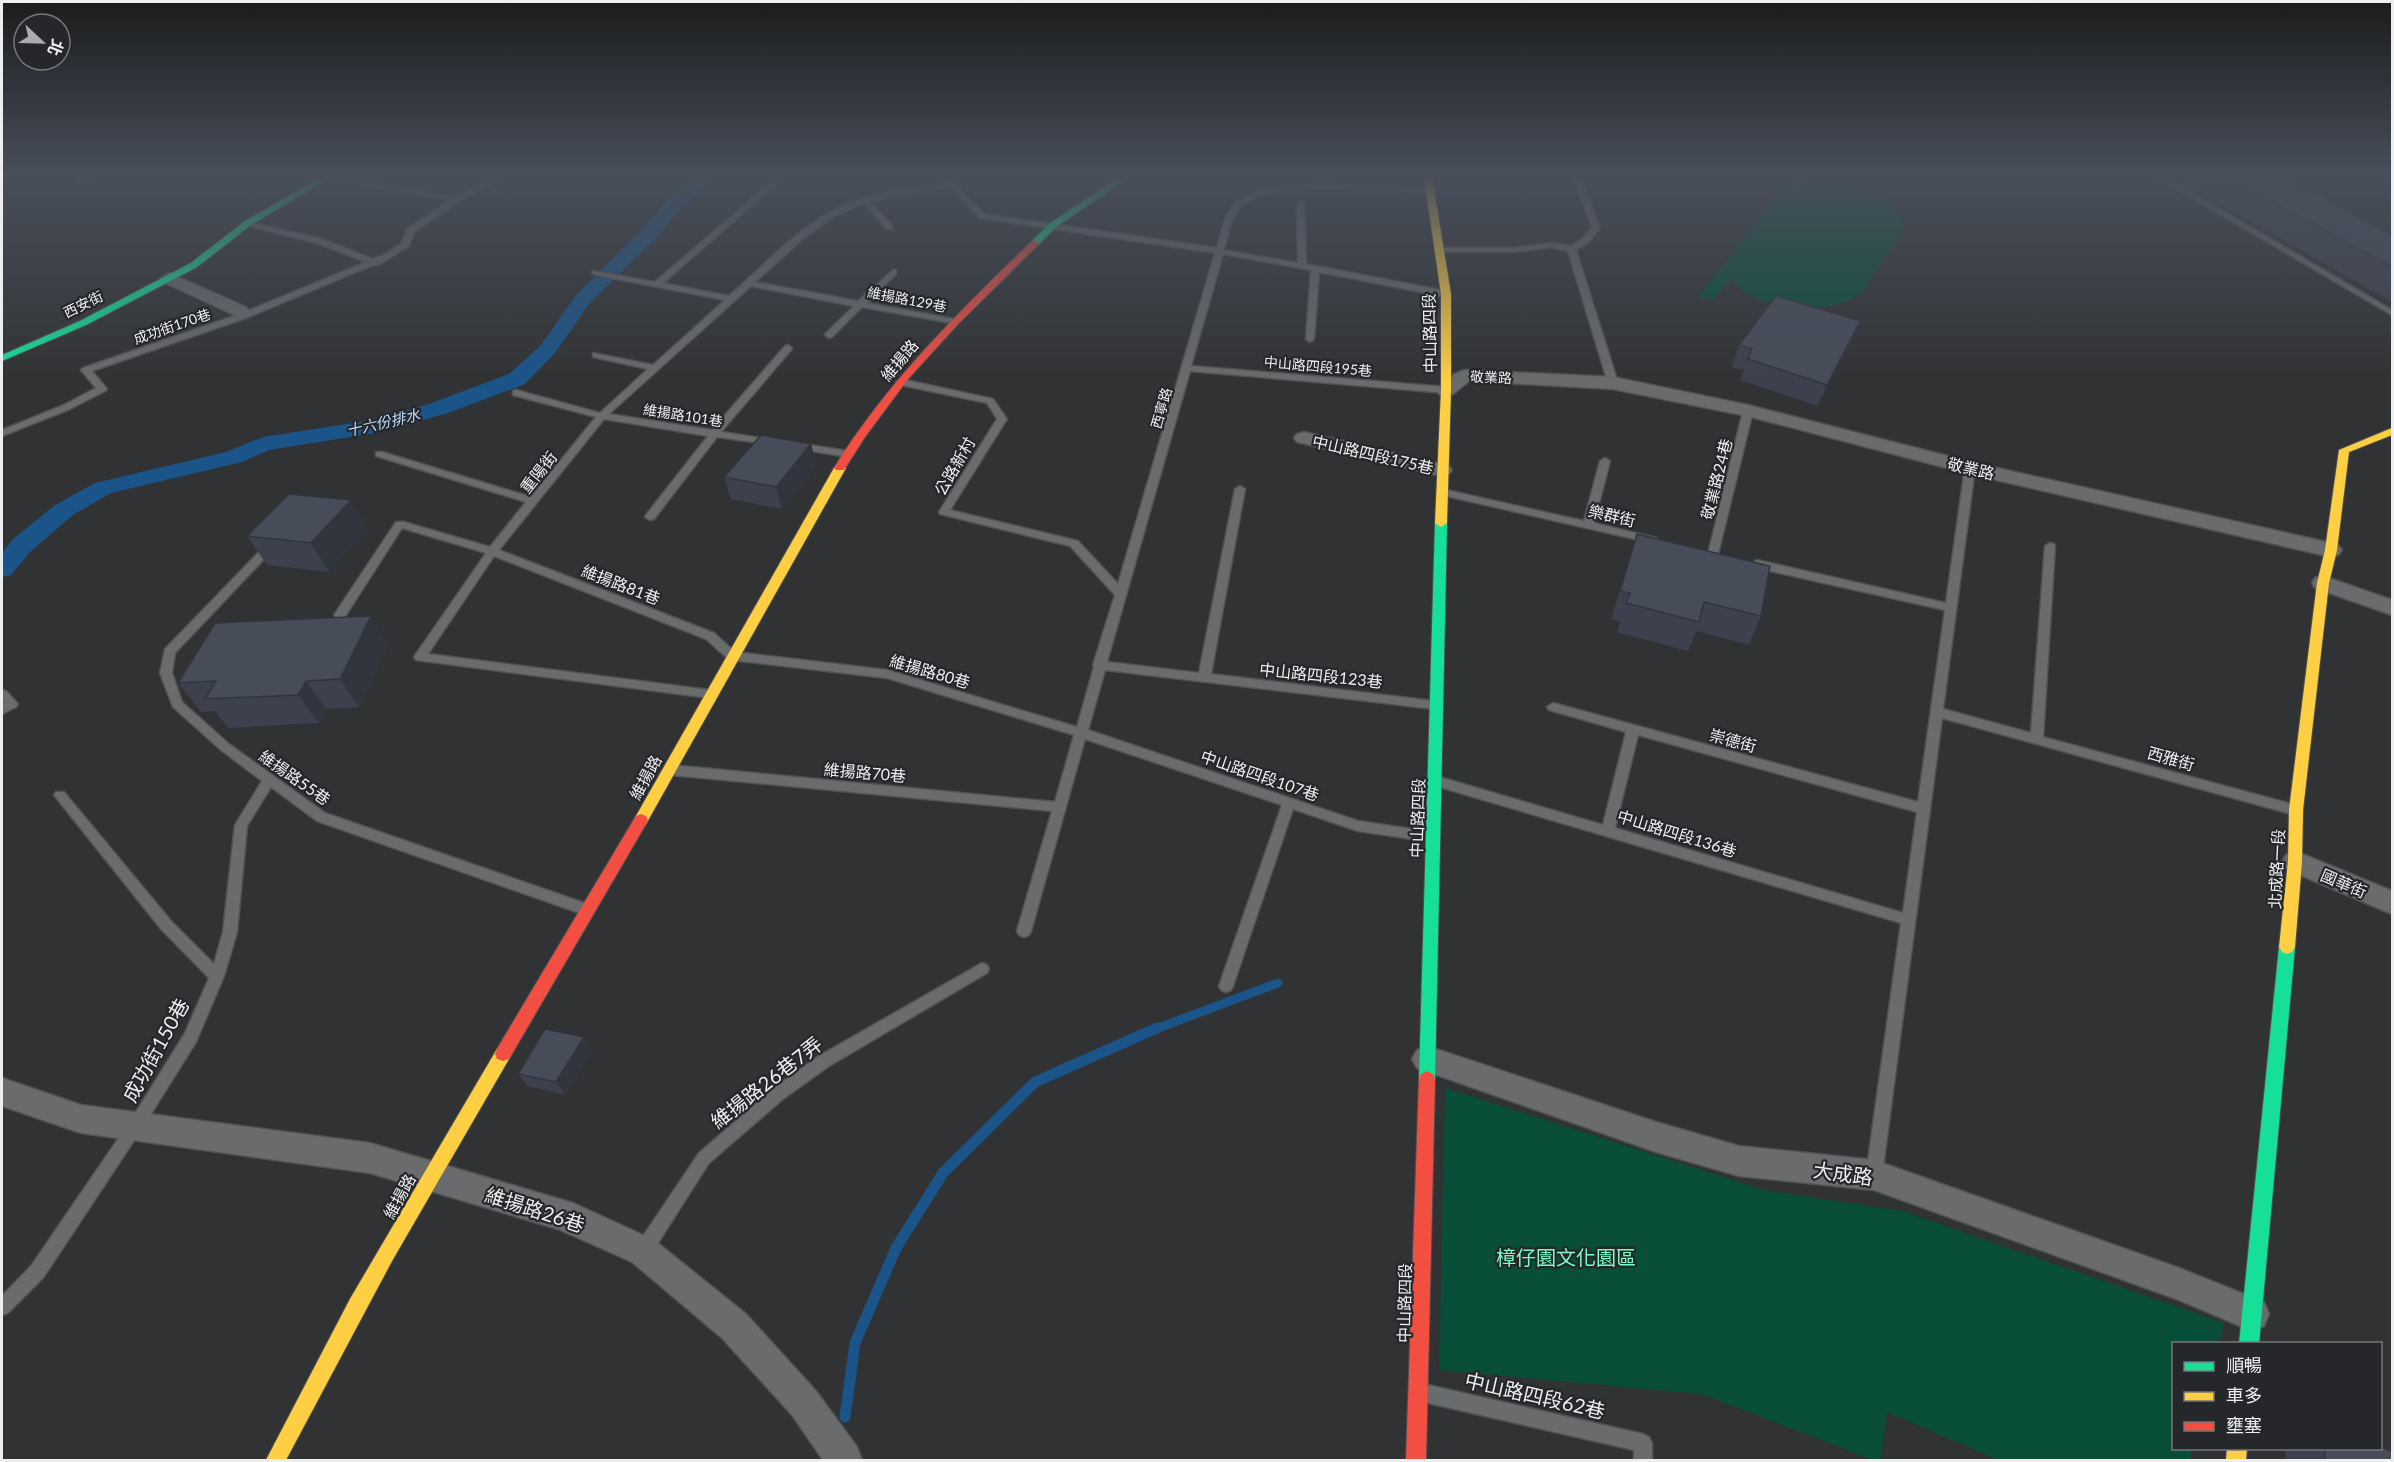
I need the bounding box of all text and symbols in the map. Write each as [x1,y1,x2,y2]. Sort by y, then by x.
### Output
north arrow [12,12,72,72]
text: 北 [45,37,68,59]
street label: 維揚路129巷 [866,283,948,315]
street label: 西安街 [60,287,106,321]
street label: 中山路四段 [1419,293,1439,373]
street label: 成功街170巷 [131,305,213,347]
street label: 維揚路 [876,336,922,384]
street label: 中山路四段195巷 [1263,353,1373,379]
street label: 敬業路 [1470,368,1512,386]
street label: 西寧路 [1147,385,1175,431]
street label: 維揚路101巷 [642,400,724,430]
water label: 十六份排水 [344,405,423,439]
street label: 中山路四段175巷 [1311,431,1435,477]
street label: 公路新村 [930,434,978,498]
street label: 敬業路24巷 [1697,437,1735,521]
street label: 重陽街 [516,447,560,497]
street label: 敬業路 [1945,453,1997,483]
street label: 樂群街 [1586,500,1638,530]
street label: 維揚路81巷 [579,560,663,608]
street label: 維揚路80巷 [888,650,972,692]
street label: 中山路四段123巷 [1258,659,1384,691]
street label: 崇德街 [1707,725,1759,755]
street label: 西雅街 [2145,742,2197,774]
street label: 維揚路55巷 [256,746,334,808]
street label: 中山路四段107巷 [1198,746,1322,804]
street label: 維揚路 [625,751,665,803]
street label: 維揚路70巷 [823,759,907,785]
street label: 中山路四段 [1406,778,1428,858]
street label: 中山路四段136巷 [1615,806,1739,860]
street label: 北成路一段 [2264,829,2288,909]
street label: 國華街 [2318,865,2370,901]
street label: 成功街150巷 [117,994,193,1106]
street label: 維揚路26巷7弄 [705,1031,827,1133]
street label: 大成路 [1812,1157,1874,1189]
street label: 維揚路 [379,1170,419,1222]
street label: 維揚路26巷 [482,1182,588,1236]
park label: 樟仔園文化園區 [1496,1245,1636,1269]
street label: 中山路四段 [1394,1263,1414,1343]
legend [2172,1342,2382,1450]
text: 順暢 [2226,1354,2262,1376]
street label: 中山路四段62巷 [1463,1367,1607,1423]
text: 車多 [2226,1384,2262,1406]
text: 壅塞 [2226,1414,2262,1436]

